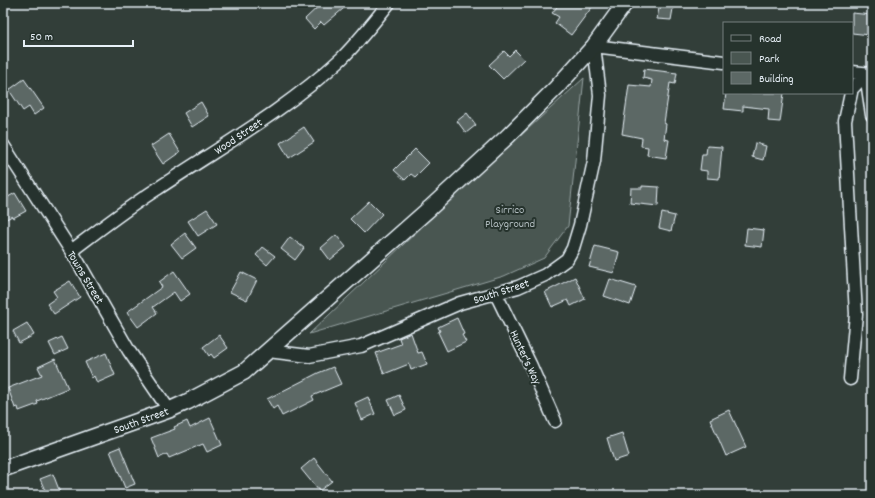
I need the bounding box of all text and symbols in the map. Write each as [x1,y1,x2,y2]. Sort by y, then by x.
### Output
scale bar [24,22,133,48]
legend [723,22,853,94]
text: 50 m [30,29,53,46]
text: Road [759,31,781,48]
text: Park [759,51,780,68]
text: Building [759,71,794,88]
street label: Wood Street [211,114,267,160]
park label: Sirrico Playground [485,202,535,233]
street label: Towns Street [62,248,108,308]
street label: South Street [471,275,532,309]
street label: Hunter's Way [505,328,545,389]
street label: South Street [112,403,172,439]

